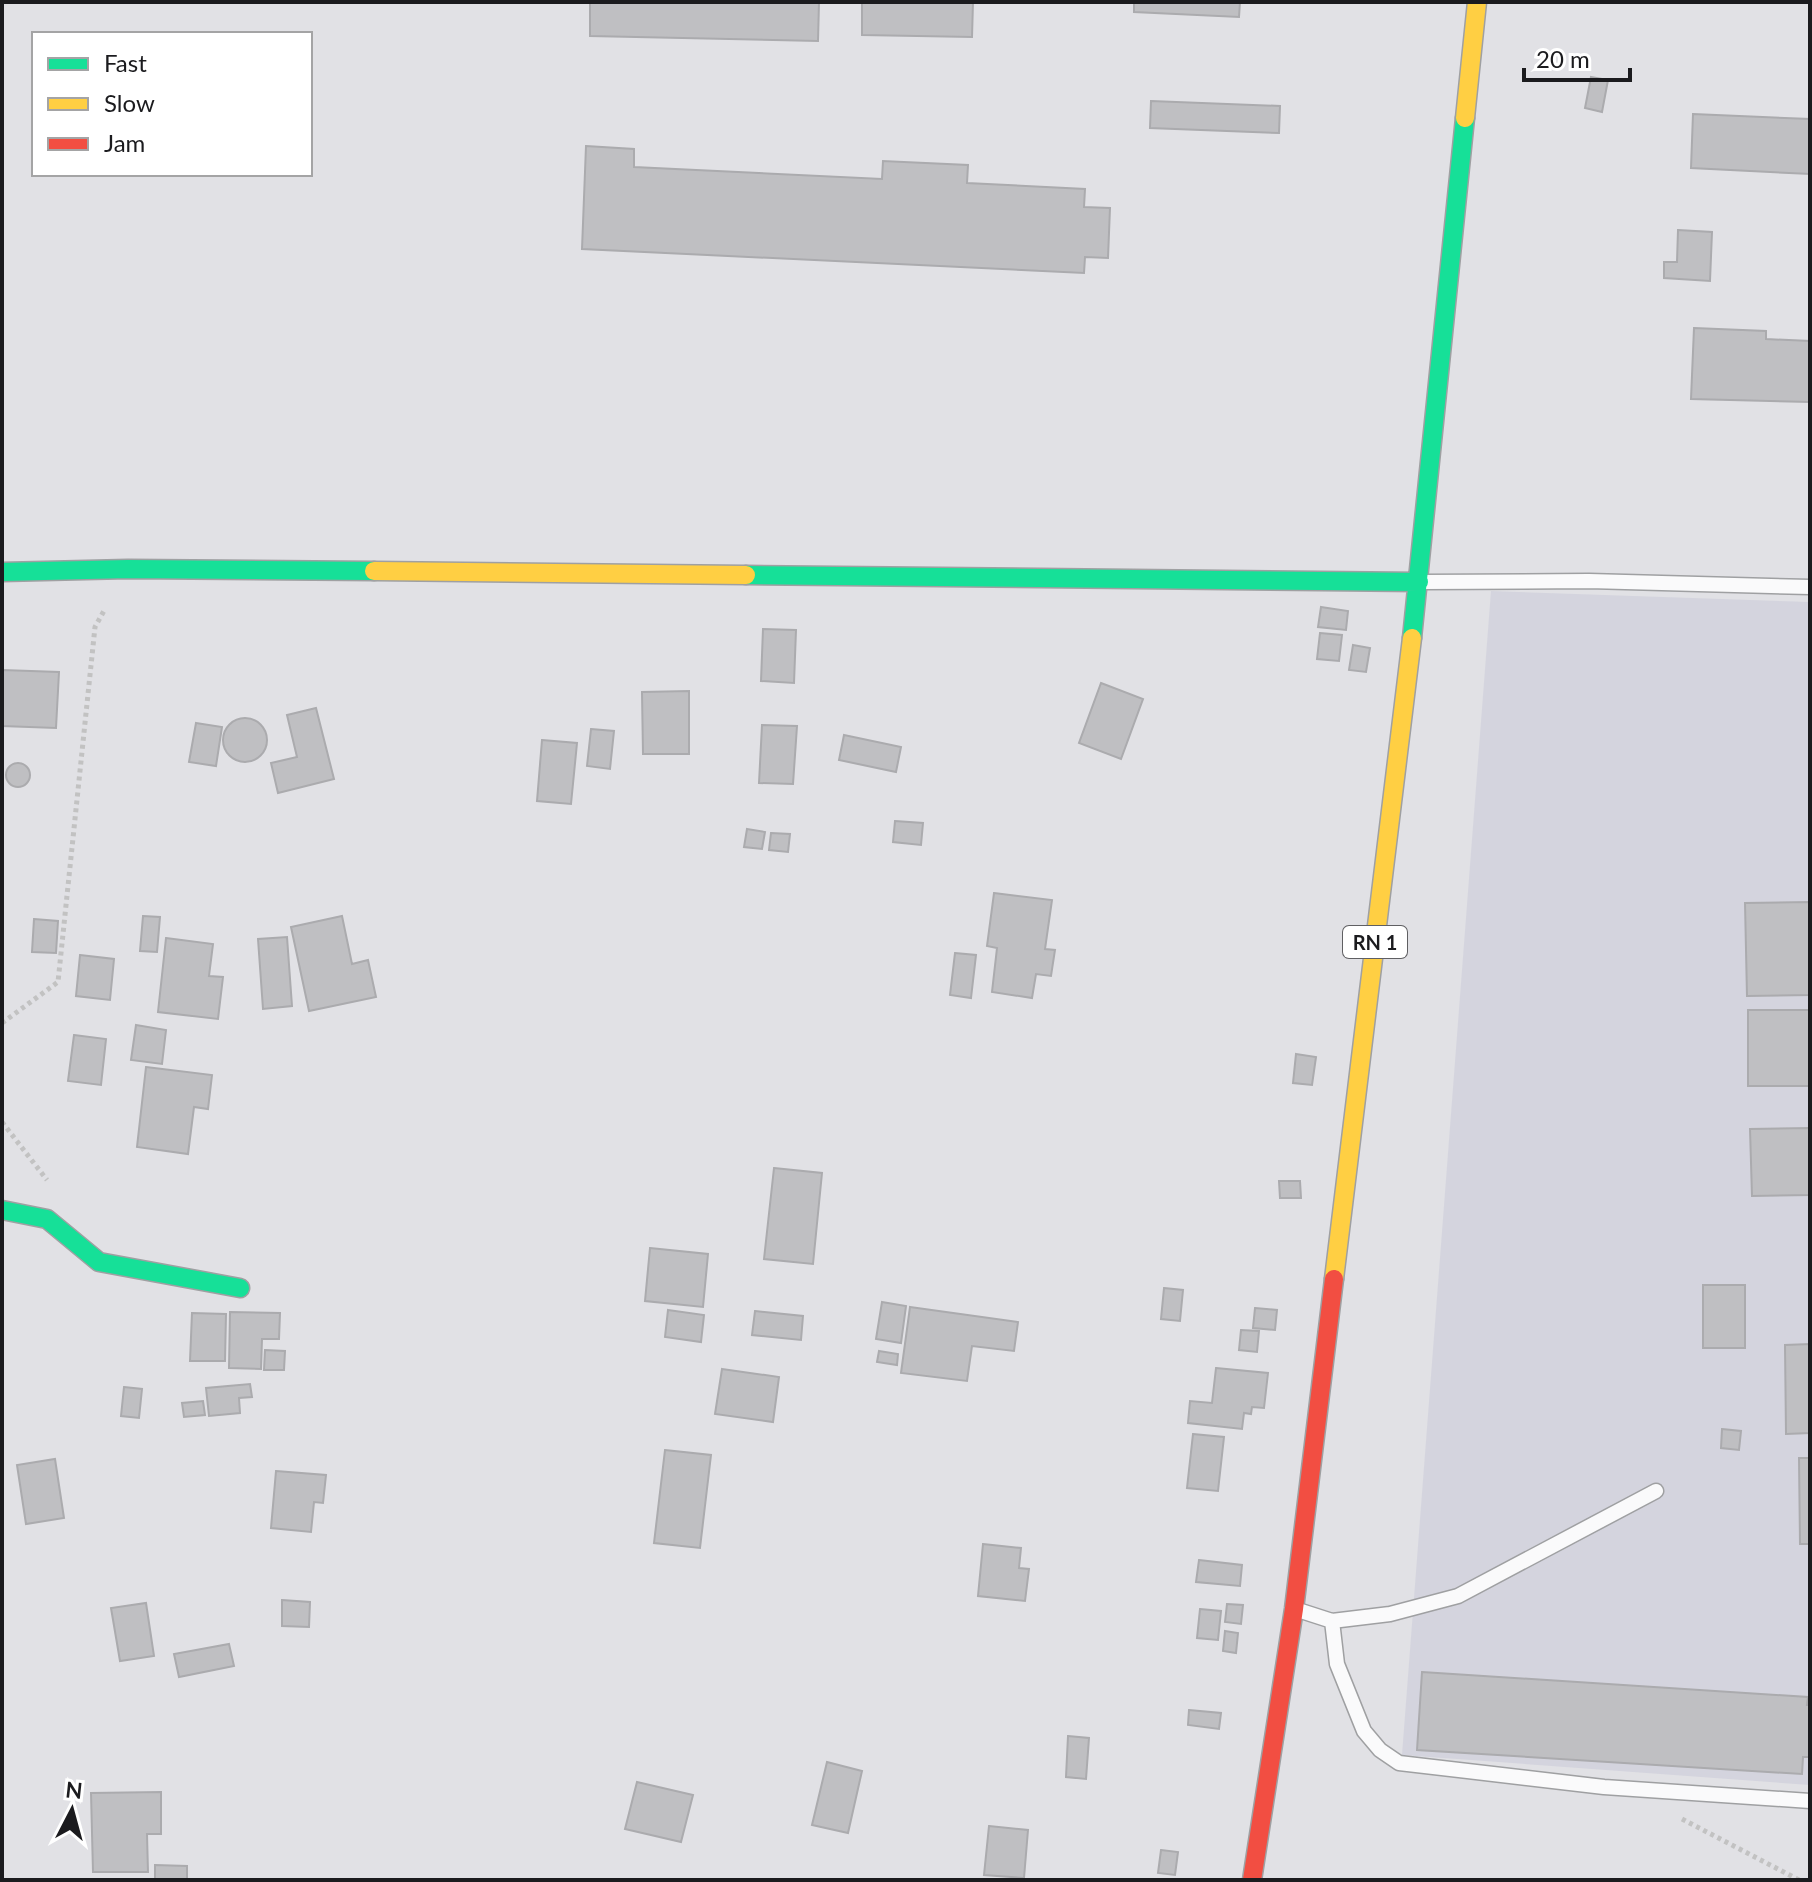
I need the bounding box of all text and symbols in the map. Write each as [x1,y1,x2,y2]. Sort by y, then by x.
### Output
legend [32,32,312,176]
scale bar [1524,32,1630,82]
text: 20 m [1536,44,1590,73]
text: Fast [104,48,147,77]
text: Slow [104,88,155,117]
text: Jam [104,128,145,157]
road number: RN 1 [1343,926,1407,958]
north arrow [32,1770,112,1850]
text: N [64,1775,84,1804]

